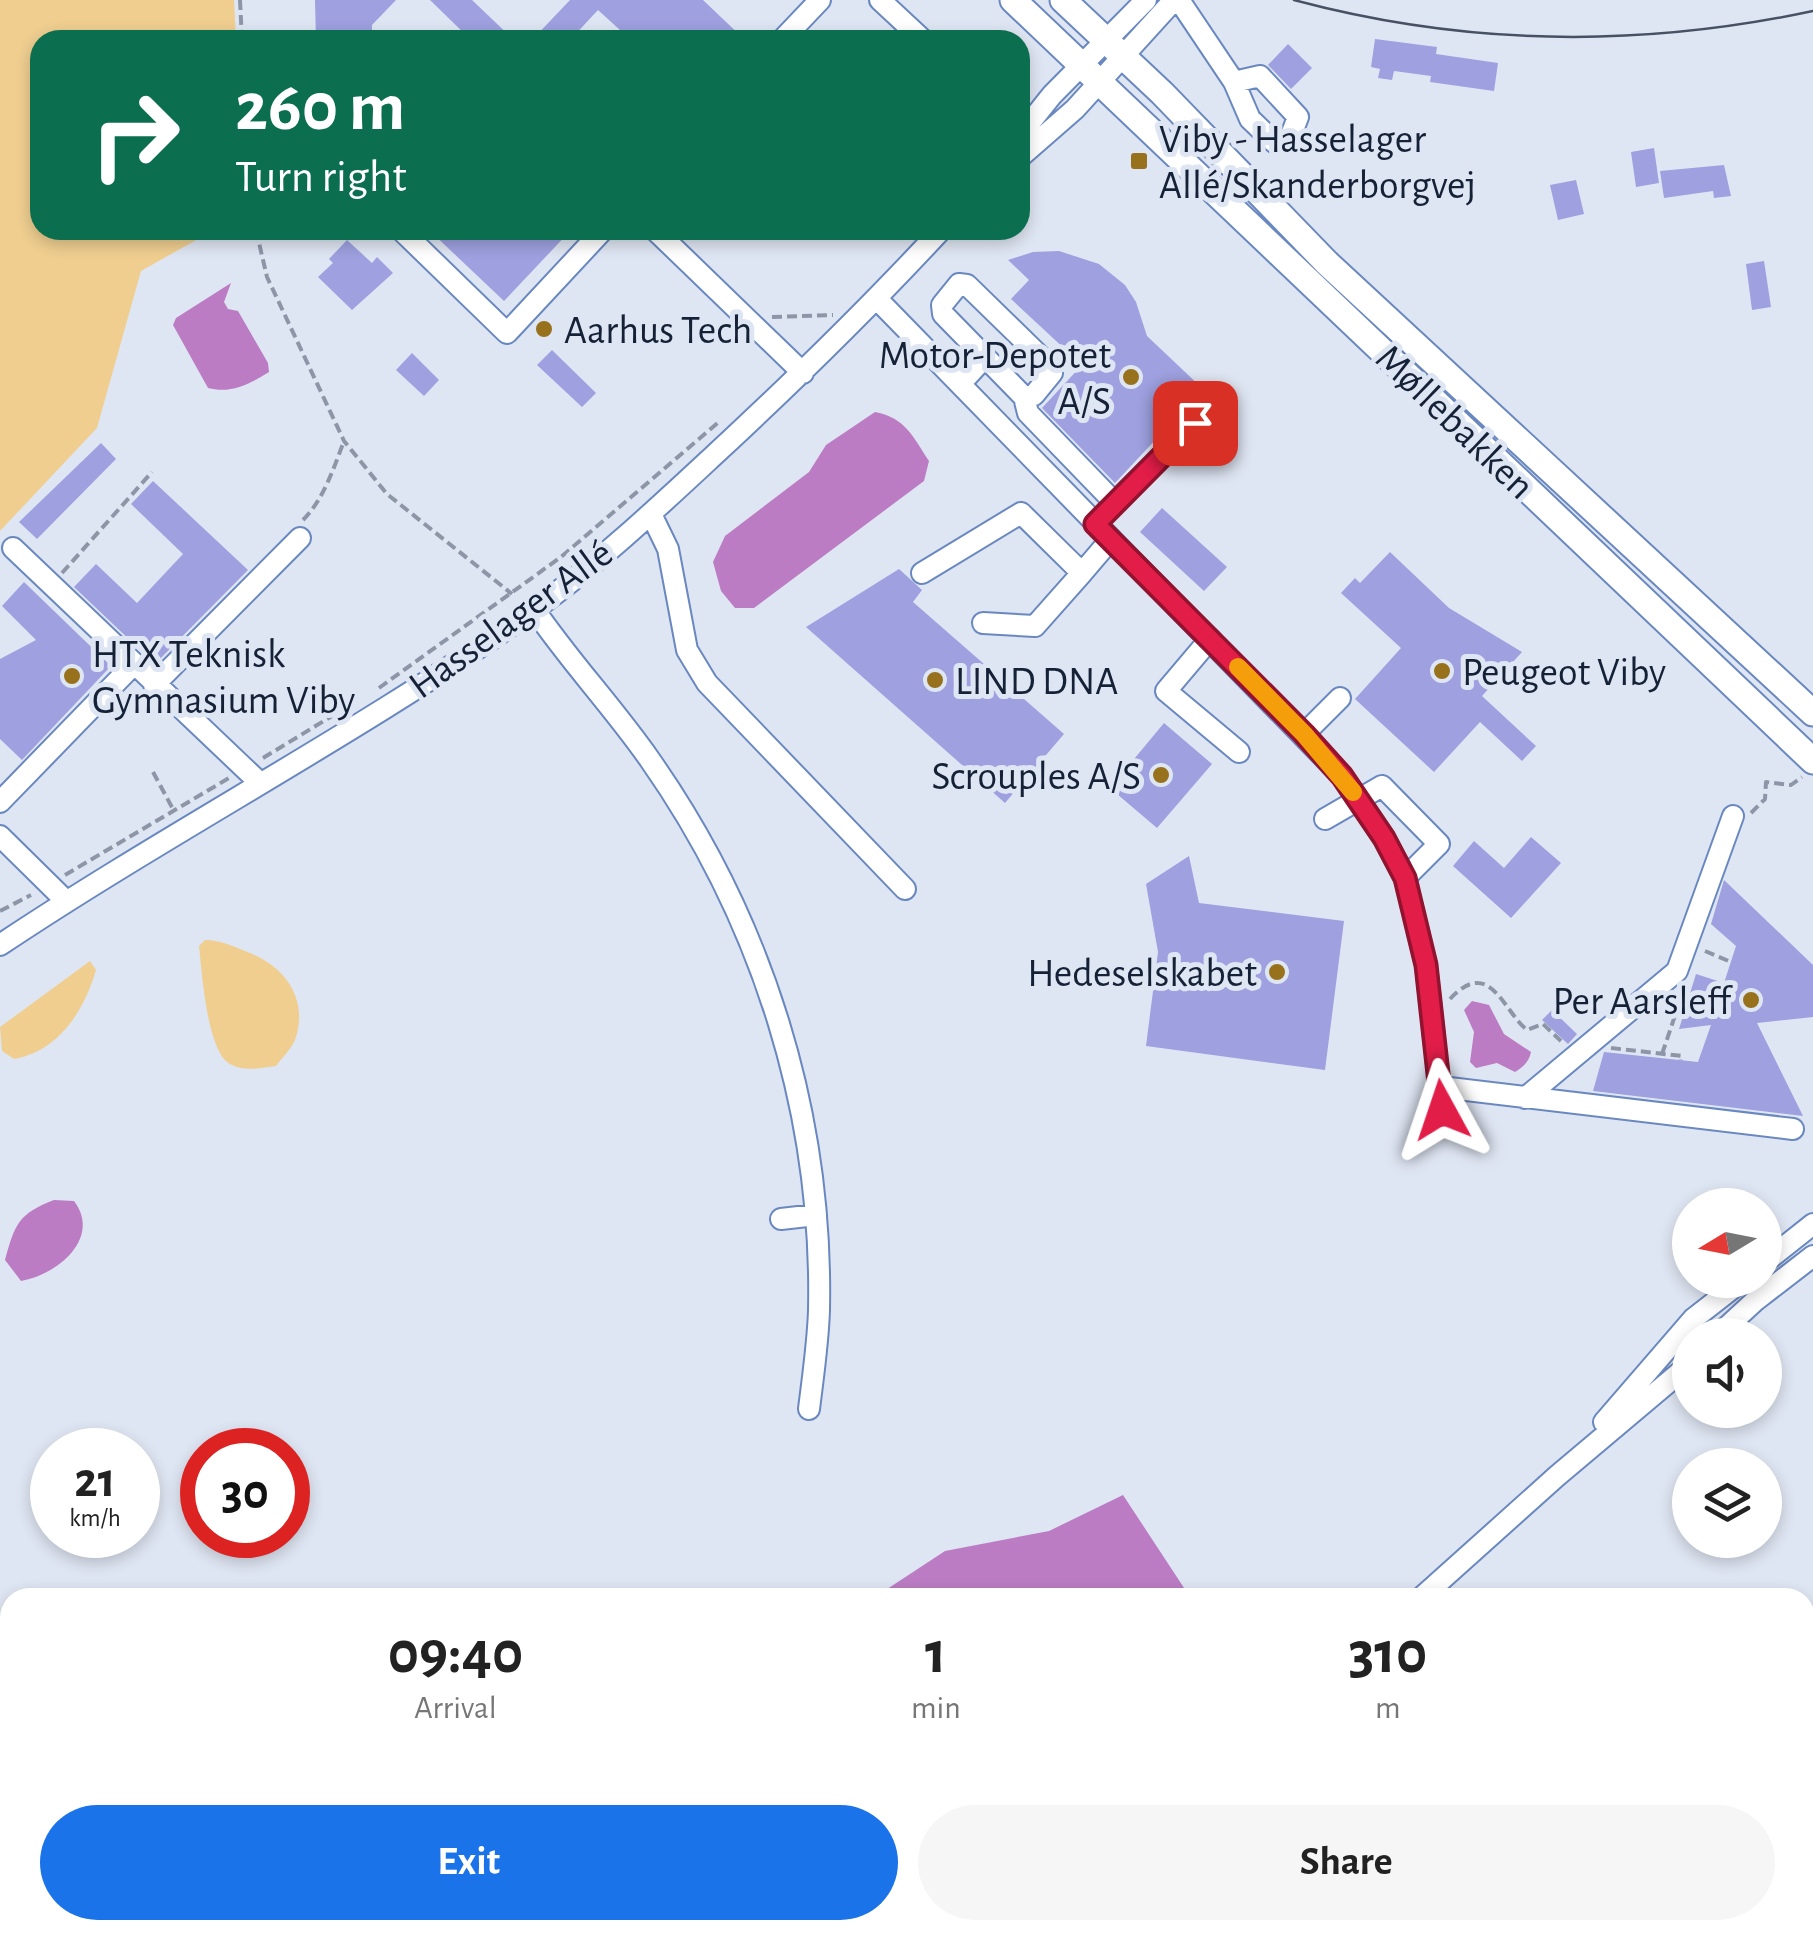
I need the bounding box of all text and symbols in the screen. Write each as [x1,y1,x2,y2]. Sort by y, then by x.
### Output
icon: right [70,70,200,200]
text: 260 m [235,73,405,143]
place label: Viby - Hasselager Allé/Skanderborgvej [1159,120,1476,206]
marker: Viby - Hasselager Allé/Skanderborgvej [1128,150,1150,172]
text: Turn right [235,155,407,200]
place label: Aarhus Tech [564,311,752,351]
marker: Aarhus Tech [533,318,555,340]
place label: Motor-Depotet A/S [879,336,1111,422]
street label: Møllebakken [1368,338,1541,507]
marker: Motor-Depotet A/S [1120,366,1142,388]
pin [1153,381,1238,466]
icon: arrive [1168,396,1223,451]
street label: Hasselager Allé [402,533,620,706]
place label: HTX Teknisk Gymnasium Viby [92,635,355,721]
place label: Peugeot Viby [1462,653,1666,693]
marker: Peugeot Viby [1431,660,1453,682]
place label: LIND DNA [955,662,1118,702]
marker: HTX Teknisk Gymnasium Viby [61,665,83,687]
marker: LIND DNA [924,669,946,691]
place label: Scrouples A/S [931,757,1141,797]
marker: Scrouples A/S [1150,764,1172,786]
place label: Hedeselskabet [1027,954,1257,994]
marker: Hedeselskabet [1266,961,1288,983]
place label: Per Aarsleff [1552,982,1733,1022]
marker: Per Aarsleff [1740,989,1762,1011]
position arrow [1390,1058,1494,1162]
north arrow [1672,1188,1782,1298]
map controls [1672,1188,1782,1558]
button: sound [1672,1318,1782,1428]
speed limit sign: 30 [180,1428,310,1558]
button: layers [1672,1448,1782,1558]
text: 21 [74,1456,116,1506]
text: km/h [69,1506,121,1531]
text: 09:40 [388,1624,523,1684]
text: 1 [925,1624,947,1684]
text: 310 [1348,1624,1427,1684]
text: Arrival [414,1692,497,1724]
text: min [911,1692,961,1724]
text: m [1375,1692,1401,1724]
button: Exit [40,1805,898,1920]
button: Share [918,1805,1775,1920]

